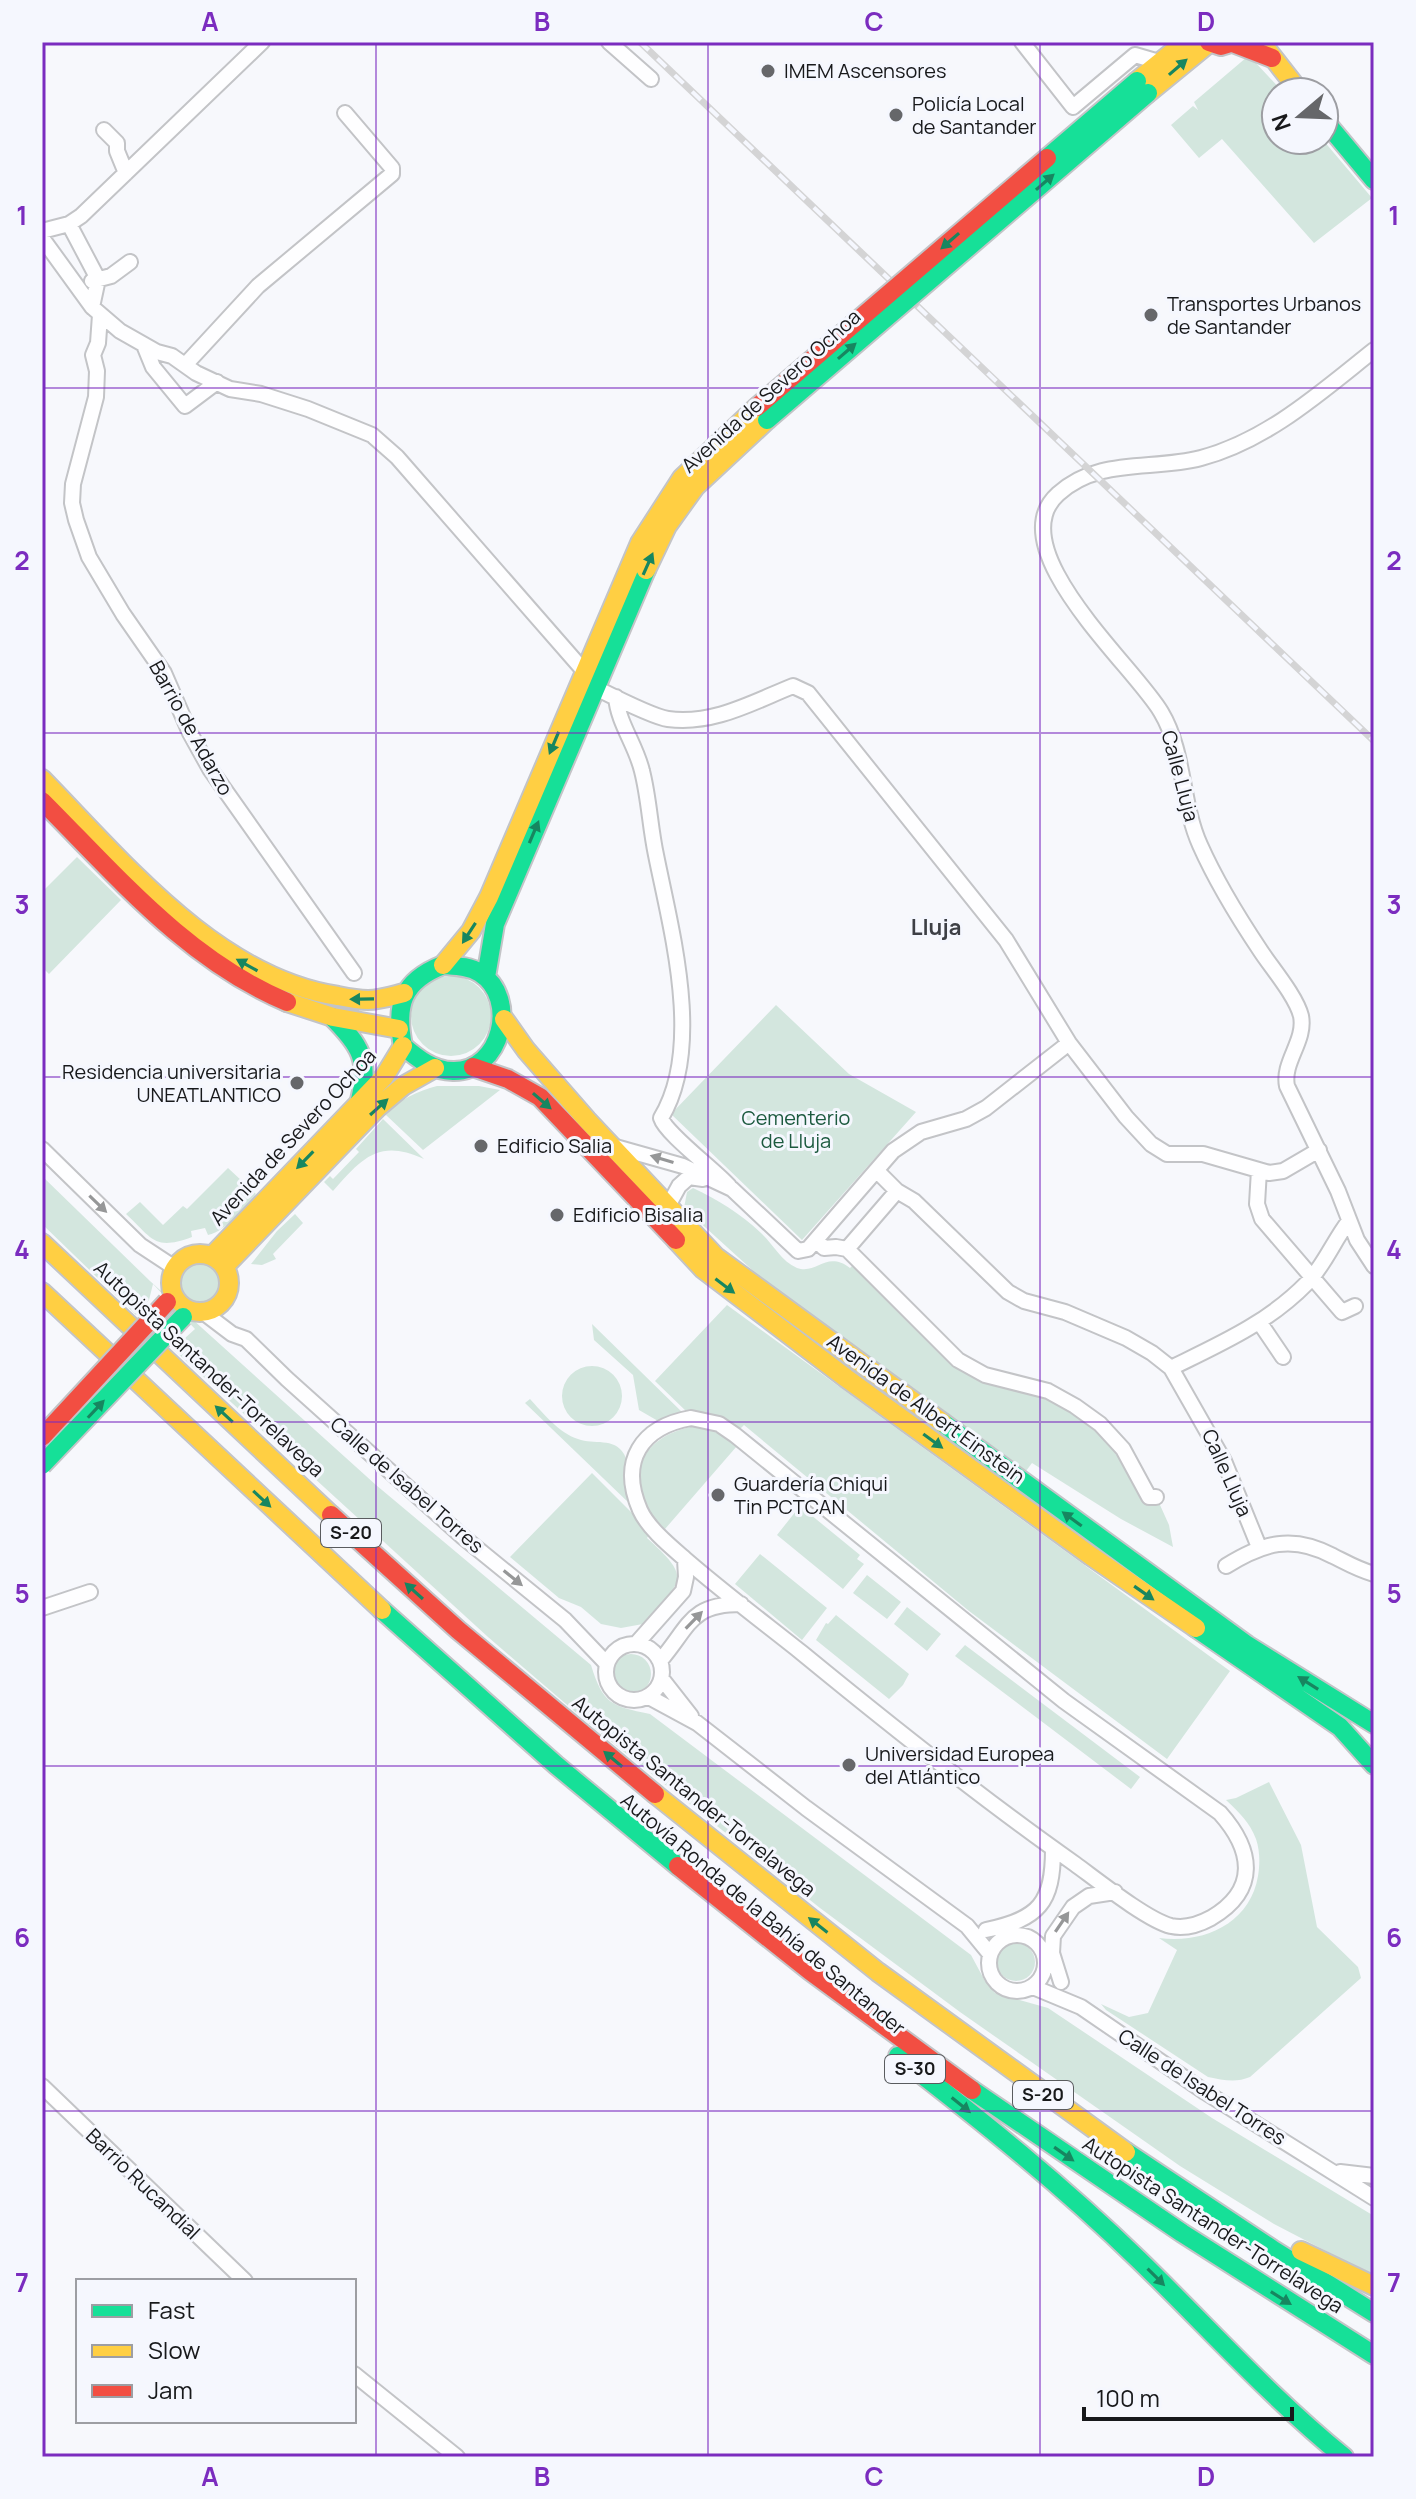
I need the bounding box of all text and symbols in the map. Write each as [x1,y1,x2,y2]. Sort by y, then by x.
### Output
text: A [201,3,219,39]
text: B [534,3,550,39]
text: C [864,3,884,39]
text: D [1197,3,1215,39]
place label: IMEM Ascensores [784,57,946,84]
one-way arrow [1168,59,1188,77]
marker: IMEM Ascensores [759,62,777,80]
north arrow [1260,76,1340,156]
place label: Policía Local de Santander [912,90,1037,140]
marker: Policía Local de Santander [887,106,905,124]
text: N [1264,110,1298,135]
one-way arrow [1034,174,1054,191]
text: 1 [16,197,28,233]
text: 1 [1388,197,1400,233]
one-way arrow [941,232,961,249]
place label: Transportes Urbanos de Santander [1167,290,1361,340]
street label: Avenida de Severo Ochoa [675,303,866,478]
marker: Transportes Urbanos de Santander [1142,306,1160,324]
one-way arrow [837,343,857,360]
text: 2 [14,542,30,578]
text: 2 [1386,542,1402,578]
one-way arrow [641,553,655,576]
street label: Barrio de Adarzo [143,655,240,800]
street label: Calle Lluja [1155,727,1206,824]
one-way arrow [547,731,560,755]
one-way arrow [527,820,540,844]
text: 3 [14,886,30,922]
text: 3 [1386,886,1402,922]
district label: Lluja [911,912,961,942]
one-way arrow [462,922,476,944]
one-way arrow [236,958,258,972]
one-way arrow [348,993,374,1005]
street label: Avenida de Severo Ochoa [204,1042,382,1231]
place label: Residencia universitaria UNEATLANTICO [62,1058,281,1108]
marker: Residencia universitaria UNEATLANTICO [288,1074,306,1092]
one-way arrow [532,1092,552,1109]
one-way arrow [369,1098,388,1116]
park label: Cementerio de Lluja [742,1104,851,1154]
place label: Edificio Salia [497,1132,612,1159]
marker: Edificio Salia [472,1137,490,1155]
one-way arrow [296,1150,314,1169]
one-way arrow [650,1152,674,1165]
one-way arrow [88,1194,107,1212]
place label: Edificio Bisalia [573,1201,703,1228]
marker: Edificio Bisalia [548,1206,566,1224]
text: 4 [14,1231,30,1267]
text: 4 [1386,1231,1402,1267]
street label: Autopista Santander-Torrelavega [88,1254,330,1483]
one-way arrow [715,1277,735,1293]
street label: Avenida de Albert Einstein [822,1328,1031,1490]
one-way arrow [86,1400,104,1419]
one-way arrow [215,1405,234,1423]
street label: Calle de Isabel Torres [325,1410,490,1559]
street label: Calle Lluja [1196,1425,1259,1521]
one-way arrow [922,1433,943,1449]
place label: Guardería Chiqui Tin PCTCAN [734,1470,888,1520]
marker: Guardería Chiqui Tin PCTCAN [709,1486,727,1504]
one-way arrow [252,1489,271,1508]
one-way arrow [1061,1511,1082,1527]
road number: S-20 [321,1519,381,1547]
one-way arrow [503,1569,523,1586]
text: 5 [14,1575,30,1611]
text: 5 [1386,1575,1402,1611]
one-way arrow [405,1583,424,1601]
one-way arrow [1134,1585,1155,1600]
one-way arrow [684,1611,702,1630]
one-way arrow [1297,1677,1319,1691]
street label: Autopista Santander-Torrelavega [567,1689,822,1902]
place label: Universidad Europea del Atlántico [865,1740,1054,1790]
one-way arrow [603,1751,623,1768]
marker: Universidad Europea del Atlántico [840,1756,858,1774]
street label: Autovía Ronda de la Bahía de Santander [615,1786,911,2041]
one-way arrow [1054,1911,1069,1933]
one-way arrow [808,1918,828,1934]
text: 6 [14,1919,30,1955]
text: 6 [1386,1919,1402,1955]
street label: Calle de Isabel Torres [1113,2022,1291,2151]
road number: S-30 [885,2055,945,2083]
road number: S-20 [1013,2081,1073,2109]
one-way arrow [951,2096,971,2112]
street label: Barrio Rucandial [80,2122,206,2245]
street label: Autopista Santander-Torrelavega [1078,2130,1349,2319]
one-way arrow [1054,2146,1075,2161]
text: 7 [15,2264,29,2300]
text: 7 [1387,2264,1401,2300]
one-way arrow [1146,2267,1165,2285]
legend [76,2279,356,2423]
one-way arrow [1271,2290,1292,2305]
text: Fast [148,2293,195,2326]
text: Slow [148,2333,201,2366]
scale bar [1084,2371,1292,2421]
text: Jam [148,2373,193,2406]
text: 100 m [1096,2381,1160,2414]
text: A [201,2458,219,2494]
text: B [534,2458,550,2494]
text: C [864,2458,884,2494]
text: D [1197,2458,1215,2494]

